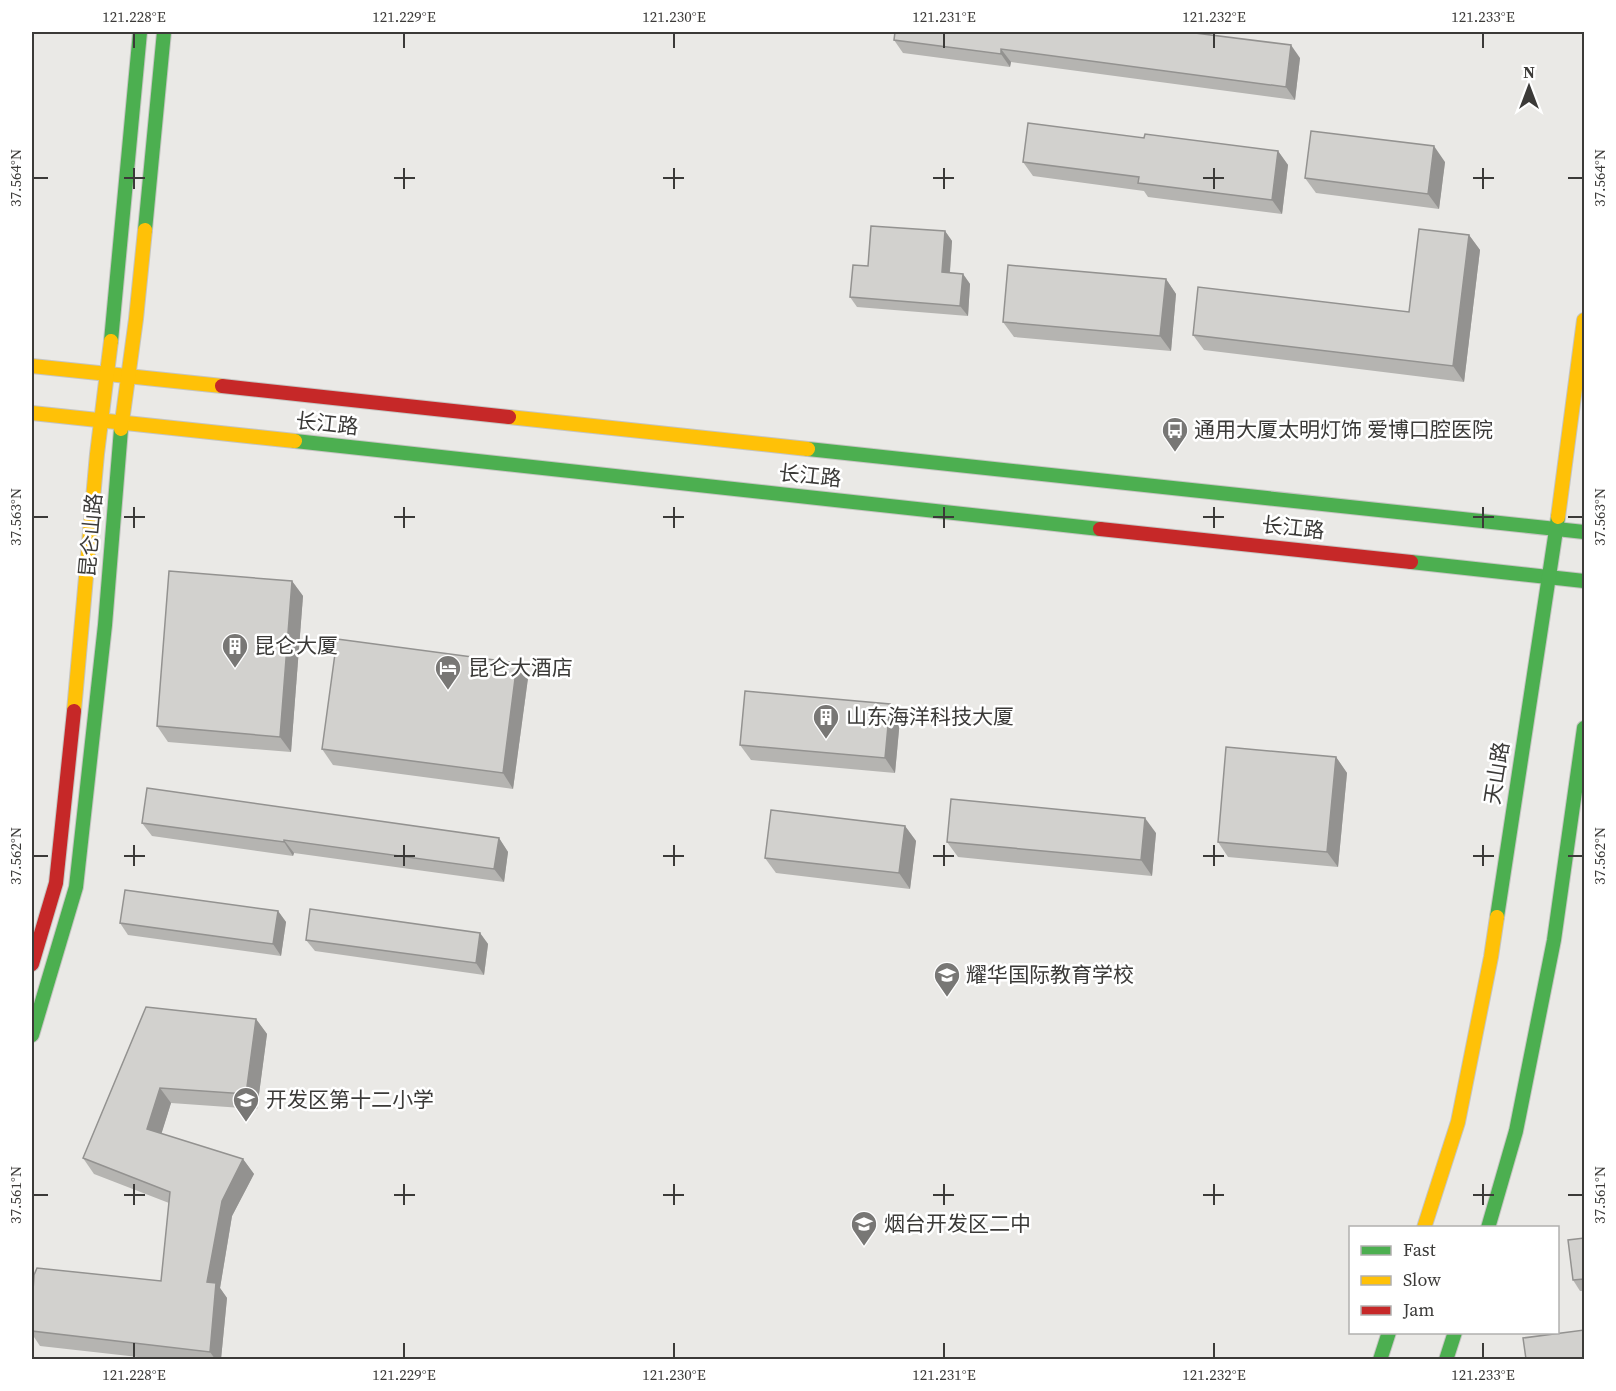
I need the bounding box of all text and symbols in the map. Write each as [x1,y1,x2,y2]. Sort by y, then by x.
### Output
text: 121.228°E [102,6,166,27]
text: 121.229°E [372,6,436,27]
text: 121.230°E [642,6,706,27]
text: 121.231°E [912,6,976,27]
text: 121.232°E [1182,6,1246,27]
text: 121.233°E [1451,6,1515,27]
north arrow [1499,57,1559,117]
text: N [1523,61,1535,83]
text: 37.564°N [5,149,26,207]
text: 37.564°N [1589,149,1610,207]
street label: 长江路 [294,406,360,441]
bus stop icon: 通用大厦太明灯饰 爱博口腔医院 [1160,415,1190,453]
place label: 通用大厦太明灯饰 爱博口腔医院 [1194,415,1493,444]
street label: 长江路 [777,458,843,493]
text: 37.563°N [5,488,26,546]
text: 37.563°N [1589,488,1610,546]
street label: 昆仑山路 [72,492,109,578]
street label: 长江路 [1260,510,1326,545]
building icon: 昆仑大厦 [220,631,250,669]
place label: 昆仑大厦 [254,631,338,660]
hotel icon: 昆仑大酒店 [433,653,463,691]
place label: 昆仑大酒店 [468,653,573,682]
building icon: 山东海洋科技大厦 [811,702,841,740]
place label: 山东海洋科技大厦 [846,702,1014,731]
street label: 天山路 [1477,740,1516,806]
text: 37.562°N [5,827,26,885]
text: 37.562°N [1589,827,1610,885]
school or university icon: 耀华国际教育学校 [932,960,962,998]
place label: 耀华国际教育学校 [966,960,1134,989]
school or university icon: 开发区第十二小学 [231,1085,261,1123]
place label: 开发区第十二小学 [266,1085,434,1114]
text: 37.561°N [5,1166,26,1224]
text: 37.561°N [1589,1166,1610,1224]
school or university icon: 烟台开发区二中 [849,1209,879,1247]
place label: 烟台开发区二中 [884,1209,1031,1238]
legend [1349,1226,1559,1334]
text: Fast [1403,1237,1436,1262]
text: Slow [1403,1267,1441,1292]
text: Jam [1402,1297,1435,1322]
text: 121.228°E [102,1364,166,1385]
text: 121.229°E [372,1364,436,1385]
text: 121.230°E [642,1364,706,1385]
text: 121.231°E [912,1364,976,1385]
text: 121.232°E [1182,1364,1246,1385]
text: 121.233°E [1451,1364,1515,1385]

